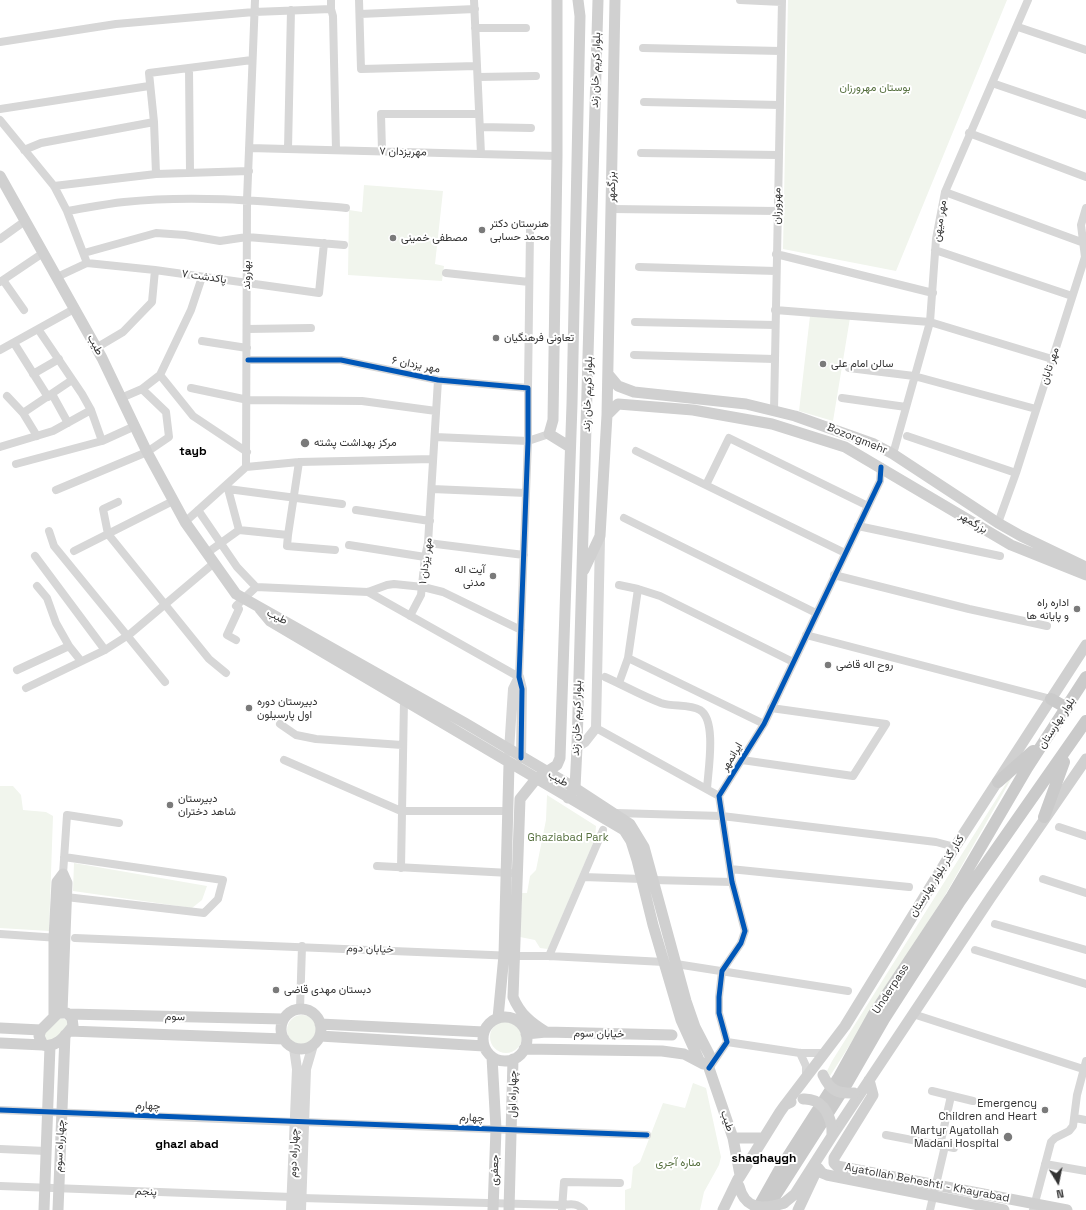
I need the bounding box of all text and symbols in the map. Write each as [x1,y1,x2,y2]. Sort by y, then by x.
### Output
street label: بلوار کریم خان زند [588,32,604,108]
park label: بوستان مهرورزان [839,81,911,95]
street label: مهریزدان ۷ [379,145,427,159]
street label: بزرگمهر [605,171,619,203]
street label: مهرورزان [770,187,784,225]
street label: مهر میهن [930,199,950,243]
place label: هنرستان دکتر محمد حسابی [490,217,549,243]
marker: هنرستان دکتر محمد حسابی [477,225,487,235]
place label: مصطفی خمینی [401,231,468,245]
marker: مصطفی خمینی [388,233,398,243]
street label: بهاروند [240,260,254,290]
street label: پاکدشت ۷ [181,267,227,287]
place label: تعاونی فرهنگیان [504,331,574,345]
street label: طیب [84,332,106,358]
marker: تعاونی فرهنگیان [491,333,501,343]
street label: مهر تابان [1038,346,1062,386]
street label: مهر یزدان ۶ [391,354,441,376]
street label: بلوار کریم خان زند [580,356,596,432]
place label: سالن امام علی [831,357,894,371]
marker: سالن امام علی [818,359,828,369]
street label: Bozorgmehr [825,421,889,457]
place label: مرکز بهداشت پشته [314,436,397,450]
marker: مرکز بهداشت پشته [299,437,311,449]
district label: tayb [179,445,207,459]
street label: بزرگمهر [956,509,990,537]
street label: مهر یزدان ۱ [417,537,435,585]
place label: آیت اله مدنی [455,563,485,589]
marker: آیت اله مدنی [488,571,498,581]
place label: اداره راه و پایانه ها [1026,596,1069,622]
marker: اداره راه و پایانه ها [1072,604,1082,614]
street label: طیب [265,606,289,628]
place label: روح اله قاضی [836,658,893,672]
marker: روح اله قاضی [823,660,833,670]
street label: بلوار کریم خان زند [569,680,585,756]
place label: دبیرستان دوره اول پارسیلون [257,695,317,721]
street label: بلوار بهارستان [1036,695,1078,751]
marker: دبیرستان دوره اول پارسیلون [244,703,254,713]
street label: ایرانمهر [718,740,746,774]
street label: طیب [545,768,571,790]
place label: دبیرستان شاهد دختران [178,792,236,818]
marker: دبیرستان شاهد دختران [165,800,175,810]
park label: Ghaziabad Park [527,831,609,845]
street label: کنار گذر بلوار بهارستان [907,833,967,919]
street label: خیابان دوم [346,942,394,956]
street label: Underpass [870,962,912,1016]
place label: دبستان مهدی قاضی [284,983,371,997]
marker: دبستان مهدی قاضی [271,985,281,995]
street label: سوم [165,1010,185,1024]
street label: خیابان سوم [574,1027,624,1041]
street label: چهارراه اول [506,1070,520,1118]
place label: Emergency Children and Heart [938,1097,1037,1123]
street label: چهارم [135,1099,161,1113]
marker: Emergency Children and Heart [1040,1105,1050,1115]
street label: طیب [717,1109,737,1133]
street label: چهارم [459,1111,485,1125]
street label: چهارراه سوم [52,1119,68,1173]
place label: Martyr Ayatollah Madani Hospital [910,1124,999,1150]
street label: چهارراه دوم [287,1128,301,1178]
marker: Martyr Ayatollah Madani Hospital [1002,1131,1014,1143]
district label: ghazi abad [155,1138,219,1152]
district label: shaghaygh [732,1152,796,1166]
street label: جعفری [488,1154,502,1186]
park label: مناره آجری [655,1156,701,1170]
street label: Ayatollah Beheshti - Khayrabad [844,1161,1010,1205]
north arrow [1038,1162,1078,1202]
street label: پنجم [135,1185,157,1199]
text: N [1055,1186,1065,1201]

